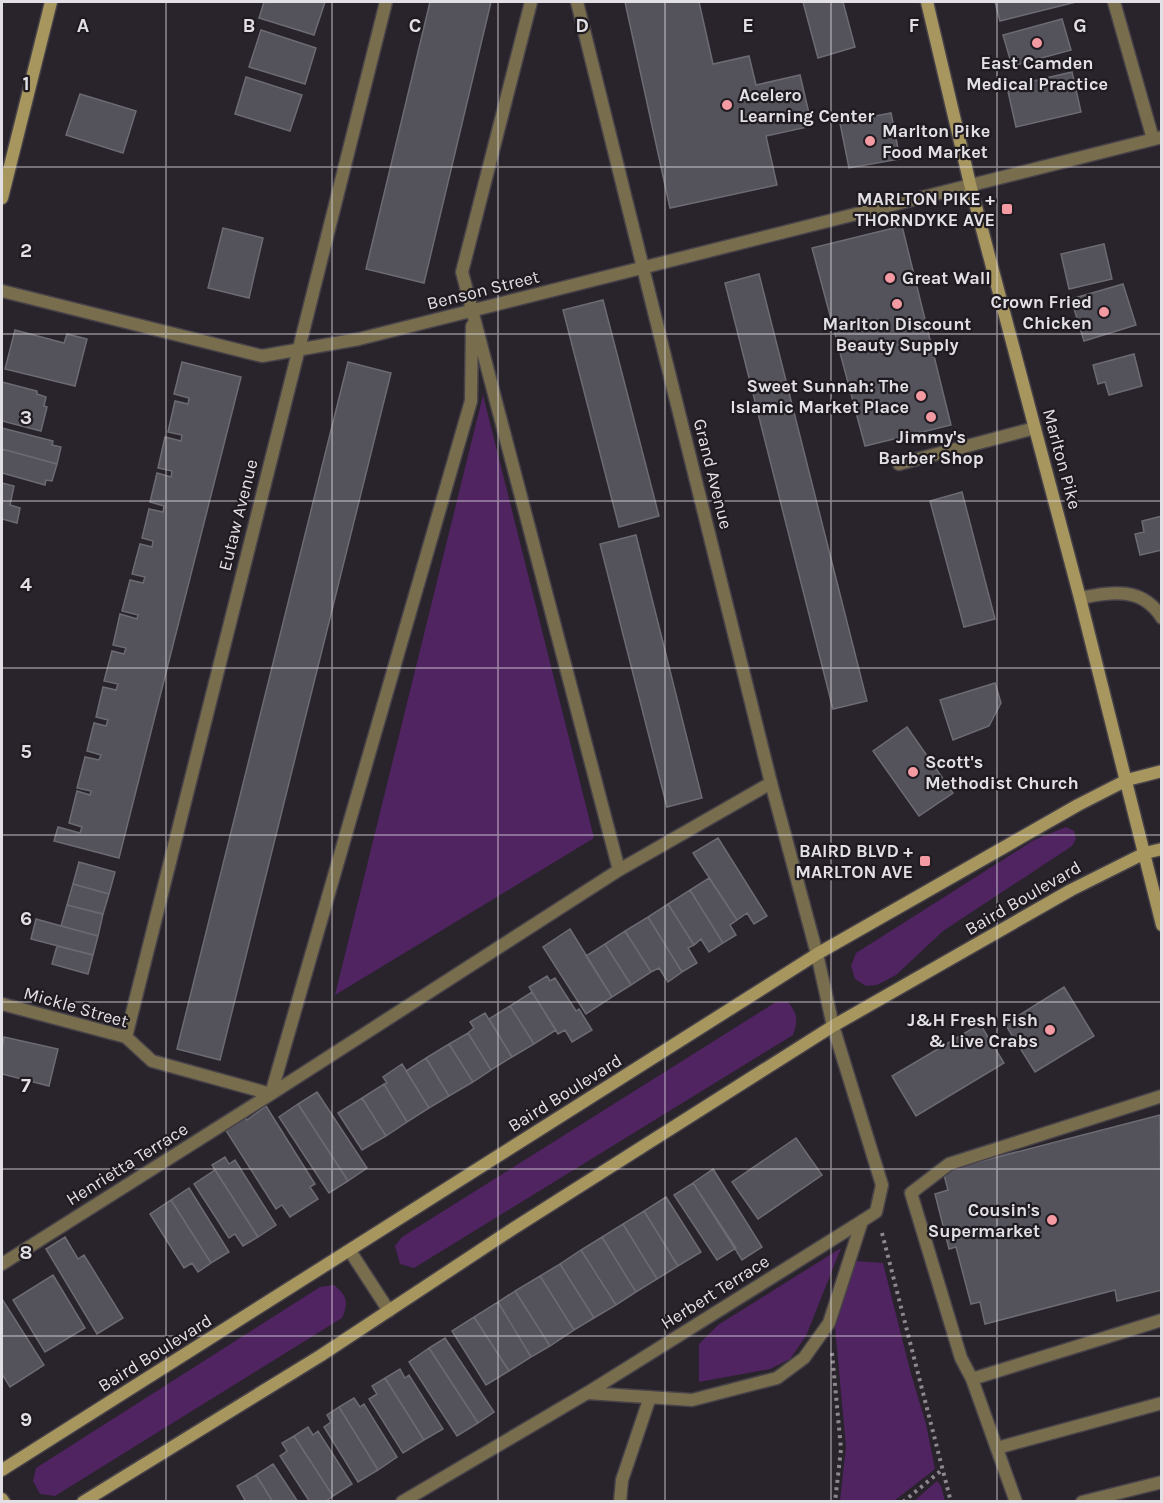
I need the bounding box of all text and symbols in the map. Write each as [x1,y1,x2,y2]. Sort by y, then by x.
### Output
text: A [77,14,90,37]
text: B [243,14,255,37]
text: C [409,14,421,37]
text: D [575,14,589,37]
text: E [742,14,754,37]
text: F [909,14,920,37]
text: G [1073,14,1087,37]
marker: East Camden Medical Practice [1030,36,1044,50]
place label: East Camden Medical Practice [966,52,1108,95]
text: 1 [22,72,30,95]
place label: Acelero Learning Center [739,84,874,127]
marker: Acelero Learning Center [720,98,734,112]
place label: Marlton Pike Food Market [882,120,990,163]
marker: Marlton Pike Food Market [863,134,877,148]
place label: MARLTON PIKE + THORNDYKE AVE [855,188,995,231]
marker: MARLTON PIKE + THORNDYKE AVE [1000,202,1014,216]
text: 2 [20,239,32,262]
street label: Benson Street [424,265,542,315]
place label: Great Wall [902,267,991,289]
marker: Great Wall [883,271,897,285]
place label: Crown Fried Chicken [991,291,1092,334]
marker: Marlton Discount Beauty Supply [890,297,904,311]
marker: Crown Fried Chicken [1097,305,1111,319]
place label: Marlton Discount Beauty Supply [823,313,971,356]
place label: Sweet Sunnah: The Islamic Market Place [730,375,909,418]
marker: Sweet Sunnah: The Islamic Market Place [914,389,928,403]
text: 3 [20,406,32,429]
street label: Marlton Pike [1038,406,1086,512]
marker: Jimmy's Barber Shop [924,410,938,424]
street label: Grand Avenue [689,416,737,532]
place label: Jimmy's Barber Shop [878,426,984,469]
street label: Eutaw Avenue [214,457,262,573]
text: 4 [20,573,32,596]
text: 5 [20,740,32,763]
place label: Scott's Methodist Church [925,751,1079,794]
marker: Scott's Methodist Church [906,765,920,779]
place label: BAIRD BLVD + MARLTON AVE [795,840,913,883]
marker: BAIRD BLVD + MARLTON AVE [918,854,932,868]
street label: Baird Boulevard [961,856,1085,940]
text: 6 [20,907,32,930]
street label: Mickle Street [21,982,131,1033]
place label: J&H Fresh Fish & Live Crabs [907,1009,1038,1052]
marker: J&H Fresh Fish & Live Crabs [1043,1023,1057,1037]
street label: Baird Boulevard [504,1049,626,1137]
text: 7 [21,1074,31,1097]
street label: Henrietta Terrace [62,1118,192,1210]
place label: Cousin's Supermarket [928,1199,1040,1242]
marker: Cousin's Supermarket [1045,1213,1059,1227]
text: 8 [20,1241,32,1264]
street label: Herbert Terrace [657,1250,773,1334]
street label: Baird Boulevard [94,1309,216,1397]
text: 9 [20,1408,32,1431]

